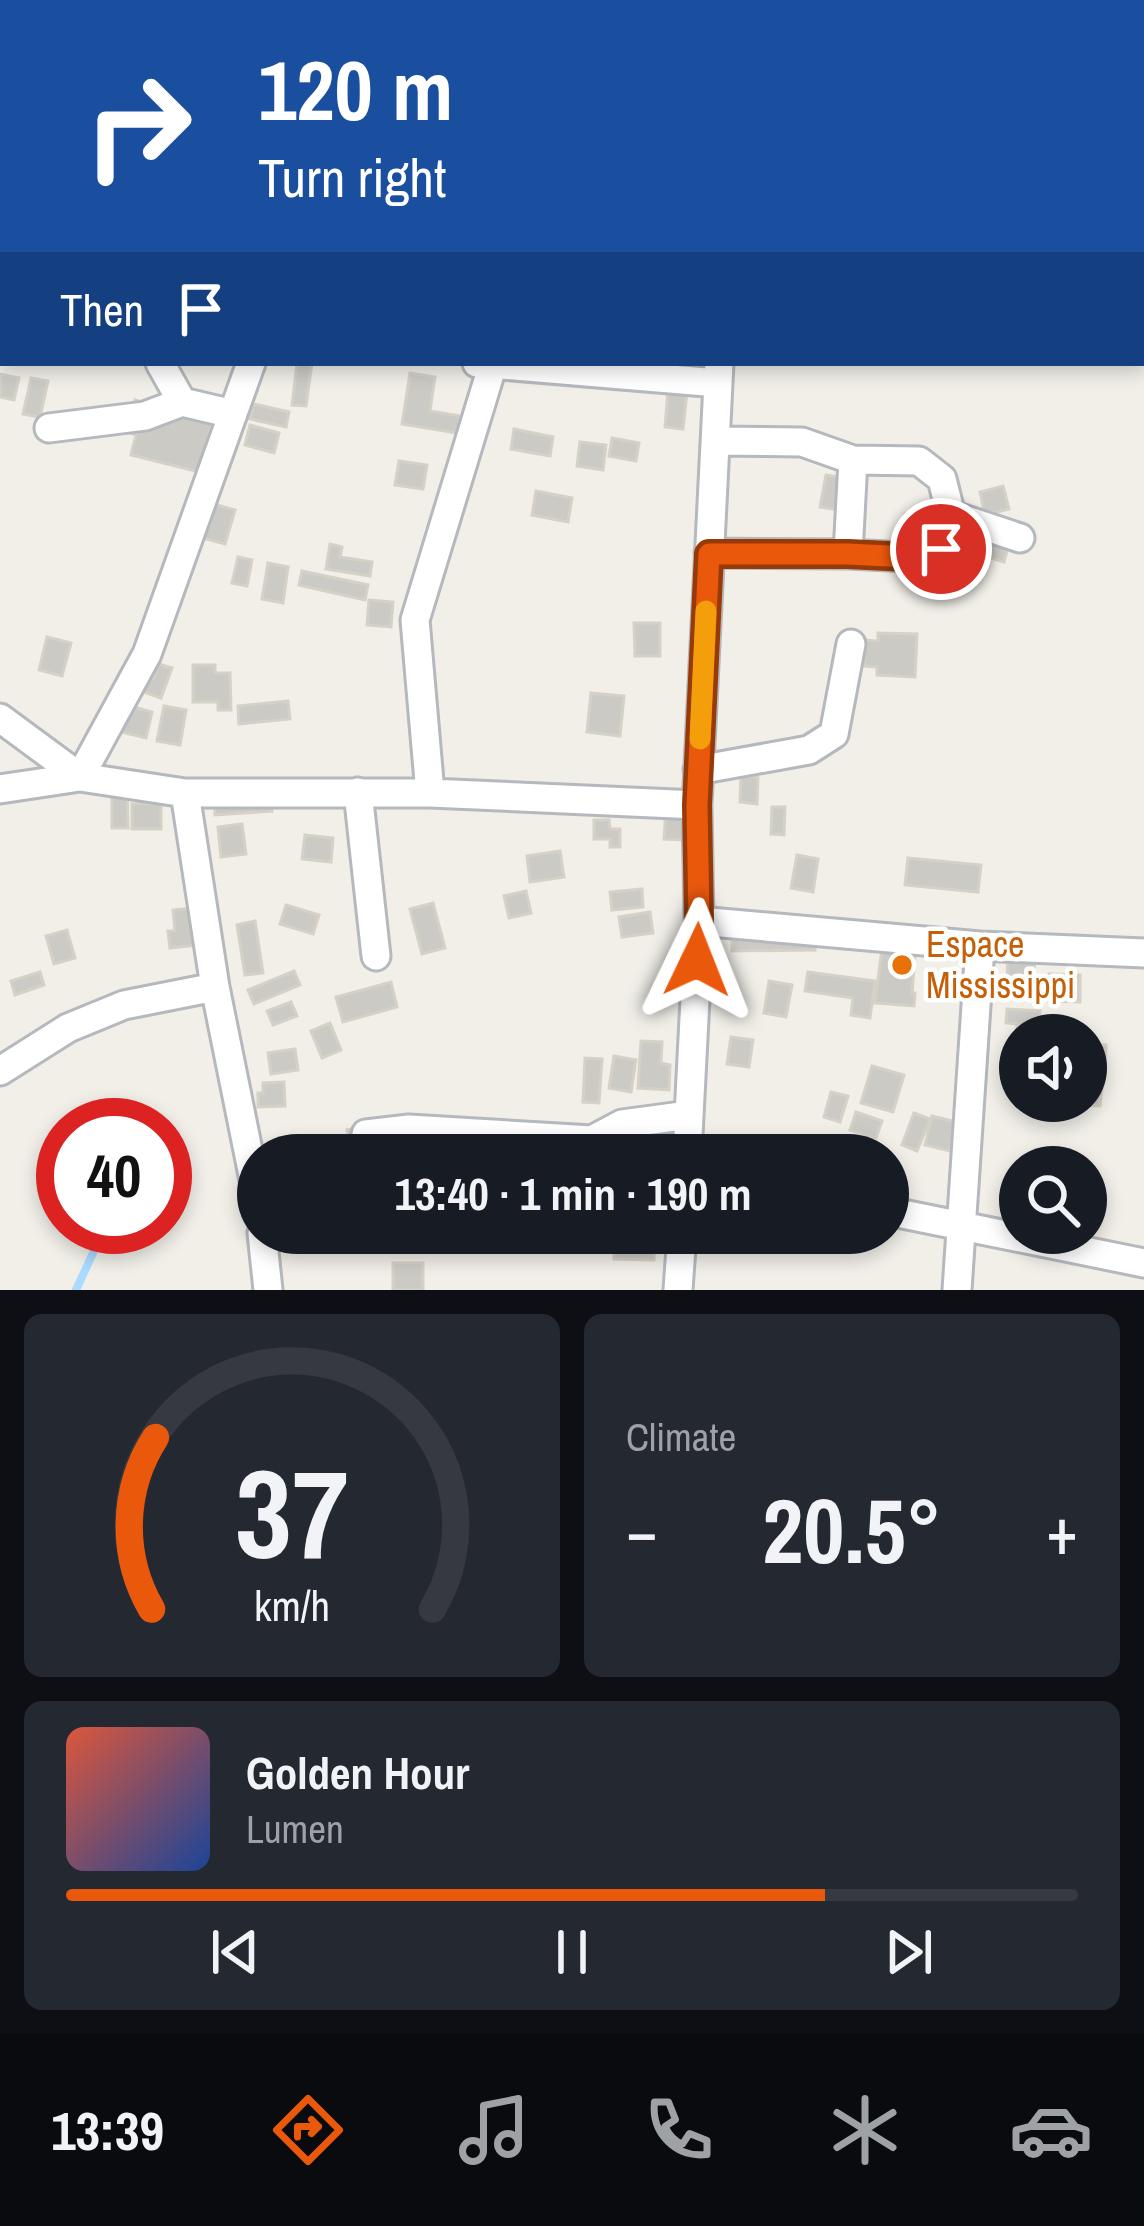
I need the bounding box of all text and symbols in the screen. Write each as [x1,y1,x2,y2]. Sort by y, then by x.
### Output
text: 120 m [258,33,453,146]
icon: right [60,48,216,204]
text: Turn right [258,141,446,214]
icon: arrive [168,276,234,342]
text: Then [60,279,144,340]
pin [890,498,992,600]
icon: arrive [908,516,974,582]
position arrow [634,897,760,1023]
place label: Espace Mississippi [926,920,1075,1009]
marker: Espace Mississippi [889,952,915,978]
map controls [999,1014,1107,1254]
button: sound [999,1014,1107,1122]
speed limit sign: 40 [36,1098,192,1254]
button: search [999,1146,1107,1254]
text: 13:40 · 1 min · 190 m [395,1163,751,1224]
text: Climate [626,1411,736,1463]
text: 37 [235,1429,349,1597]
text: 20.5° [762,1470,942,1591]
text: − [626,1486,658,1575]
text: + [1046,1486,1078,1575]
text: km/h [254,1576,330,1633]
text: Golden Hour [246,1742,469,1803]
text: Lumen [246,1803,344,1855]
icon: previous [202,1919,268,1985]
icon: pause [539,1919,605,1985]
icon: next [876,1919,942,1985]
icon: directions [266,2088,350,2172]
icon: music [452,2088,536,2172]
icon: phone [637,2088,721,2172]
icon: climate [823,2088,907,2172]
icon: car [1009,2088,1093,2172]
text: 13:39 [51,2094,164,2167]

